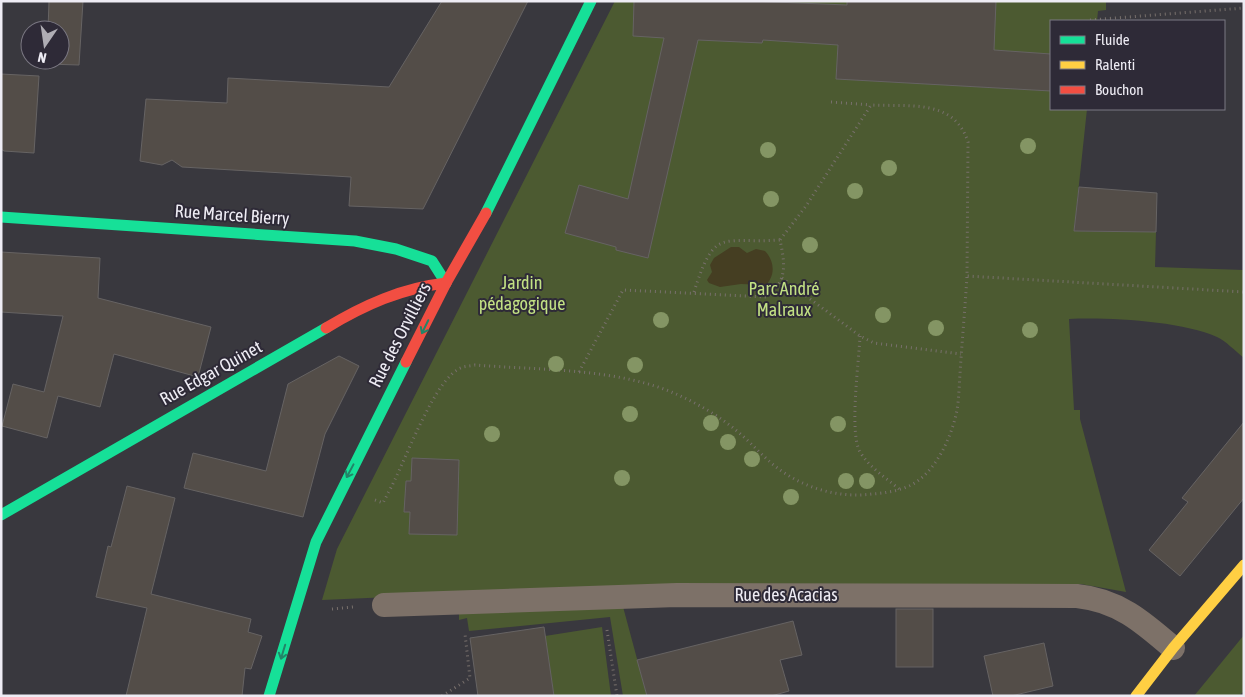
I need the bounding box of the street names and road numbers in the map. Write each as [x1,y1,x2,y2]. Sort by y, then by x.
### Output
street label: Rue Marcel Bierry [174,200,290,229]
street label: Rue des Orvilliers [364,279,435,391]
street label: Rue Edgar Quinet [156,336,265,409]
street label: Rue des Acacias [734,584,838,605]

